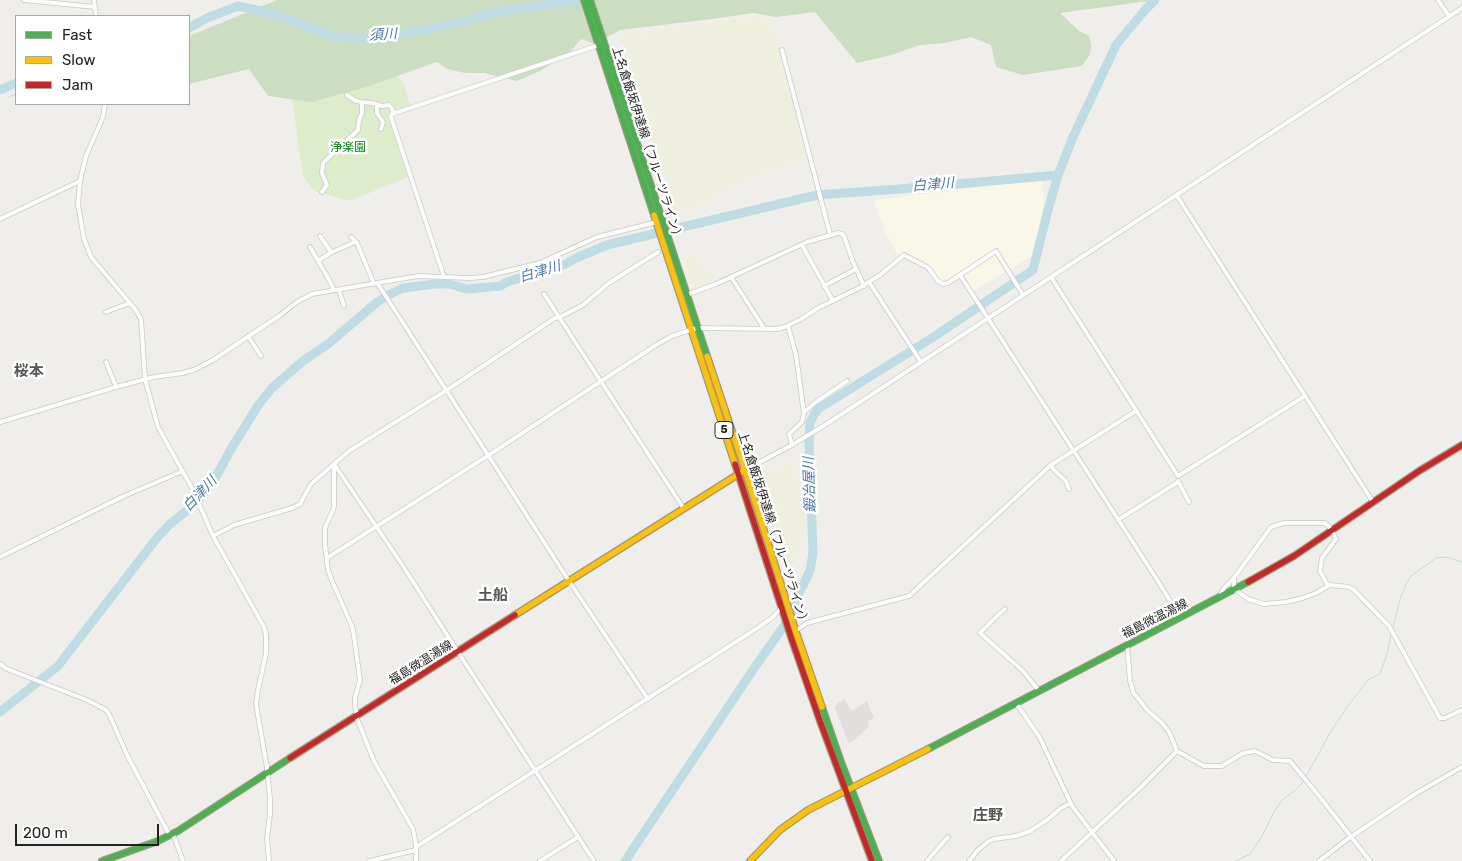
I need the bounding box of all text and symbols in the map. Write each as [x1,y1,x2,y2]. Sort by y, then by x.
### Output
legend [15,15,190,105]
text: Fast [62,26,92,44]
water label: 須川 [368,26,398,44]
street label: 上名倉飯坂伊達線（フルーツライン） [609,45,685,243]
text: Slow [62,51,95,69]
text: Jam [62,76,93,94]
park label: 浄楽園 [330,141,366,155]
water label: 白津川 [911,175,955,195]
water label: 白津川 [517,258,563,286]
district label: 桜本 [14,363,44,381]
road number: 5 [715,422,733,438]
street label: 上名倉飯坂伊達線（フルーツライン） [735,430,811,628]
water label: 鍛冶屋川 [801,457,819,513]
water label: 白津川 [180,473,220,515]
district label: 土船 [478,587,508,605]
street label: 福島微温湯線 [1120,596,1190,642]
street label: 福島微温湯線 [387,638,455,688]
district label: 庄野 [973,807,1003,825]
scale bar [18,814,161,846]
text: 200 m [23,824,68,842]

